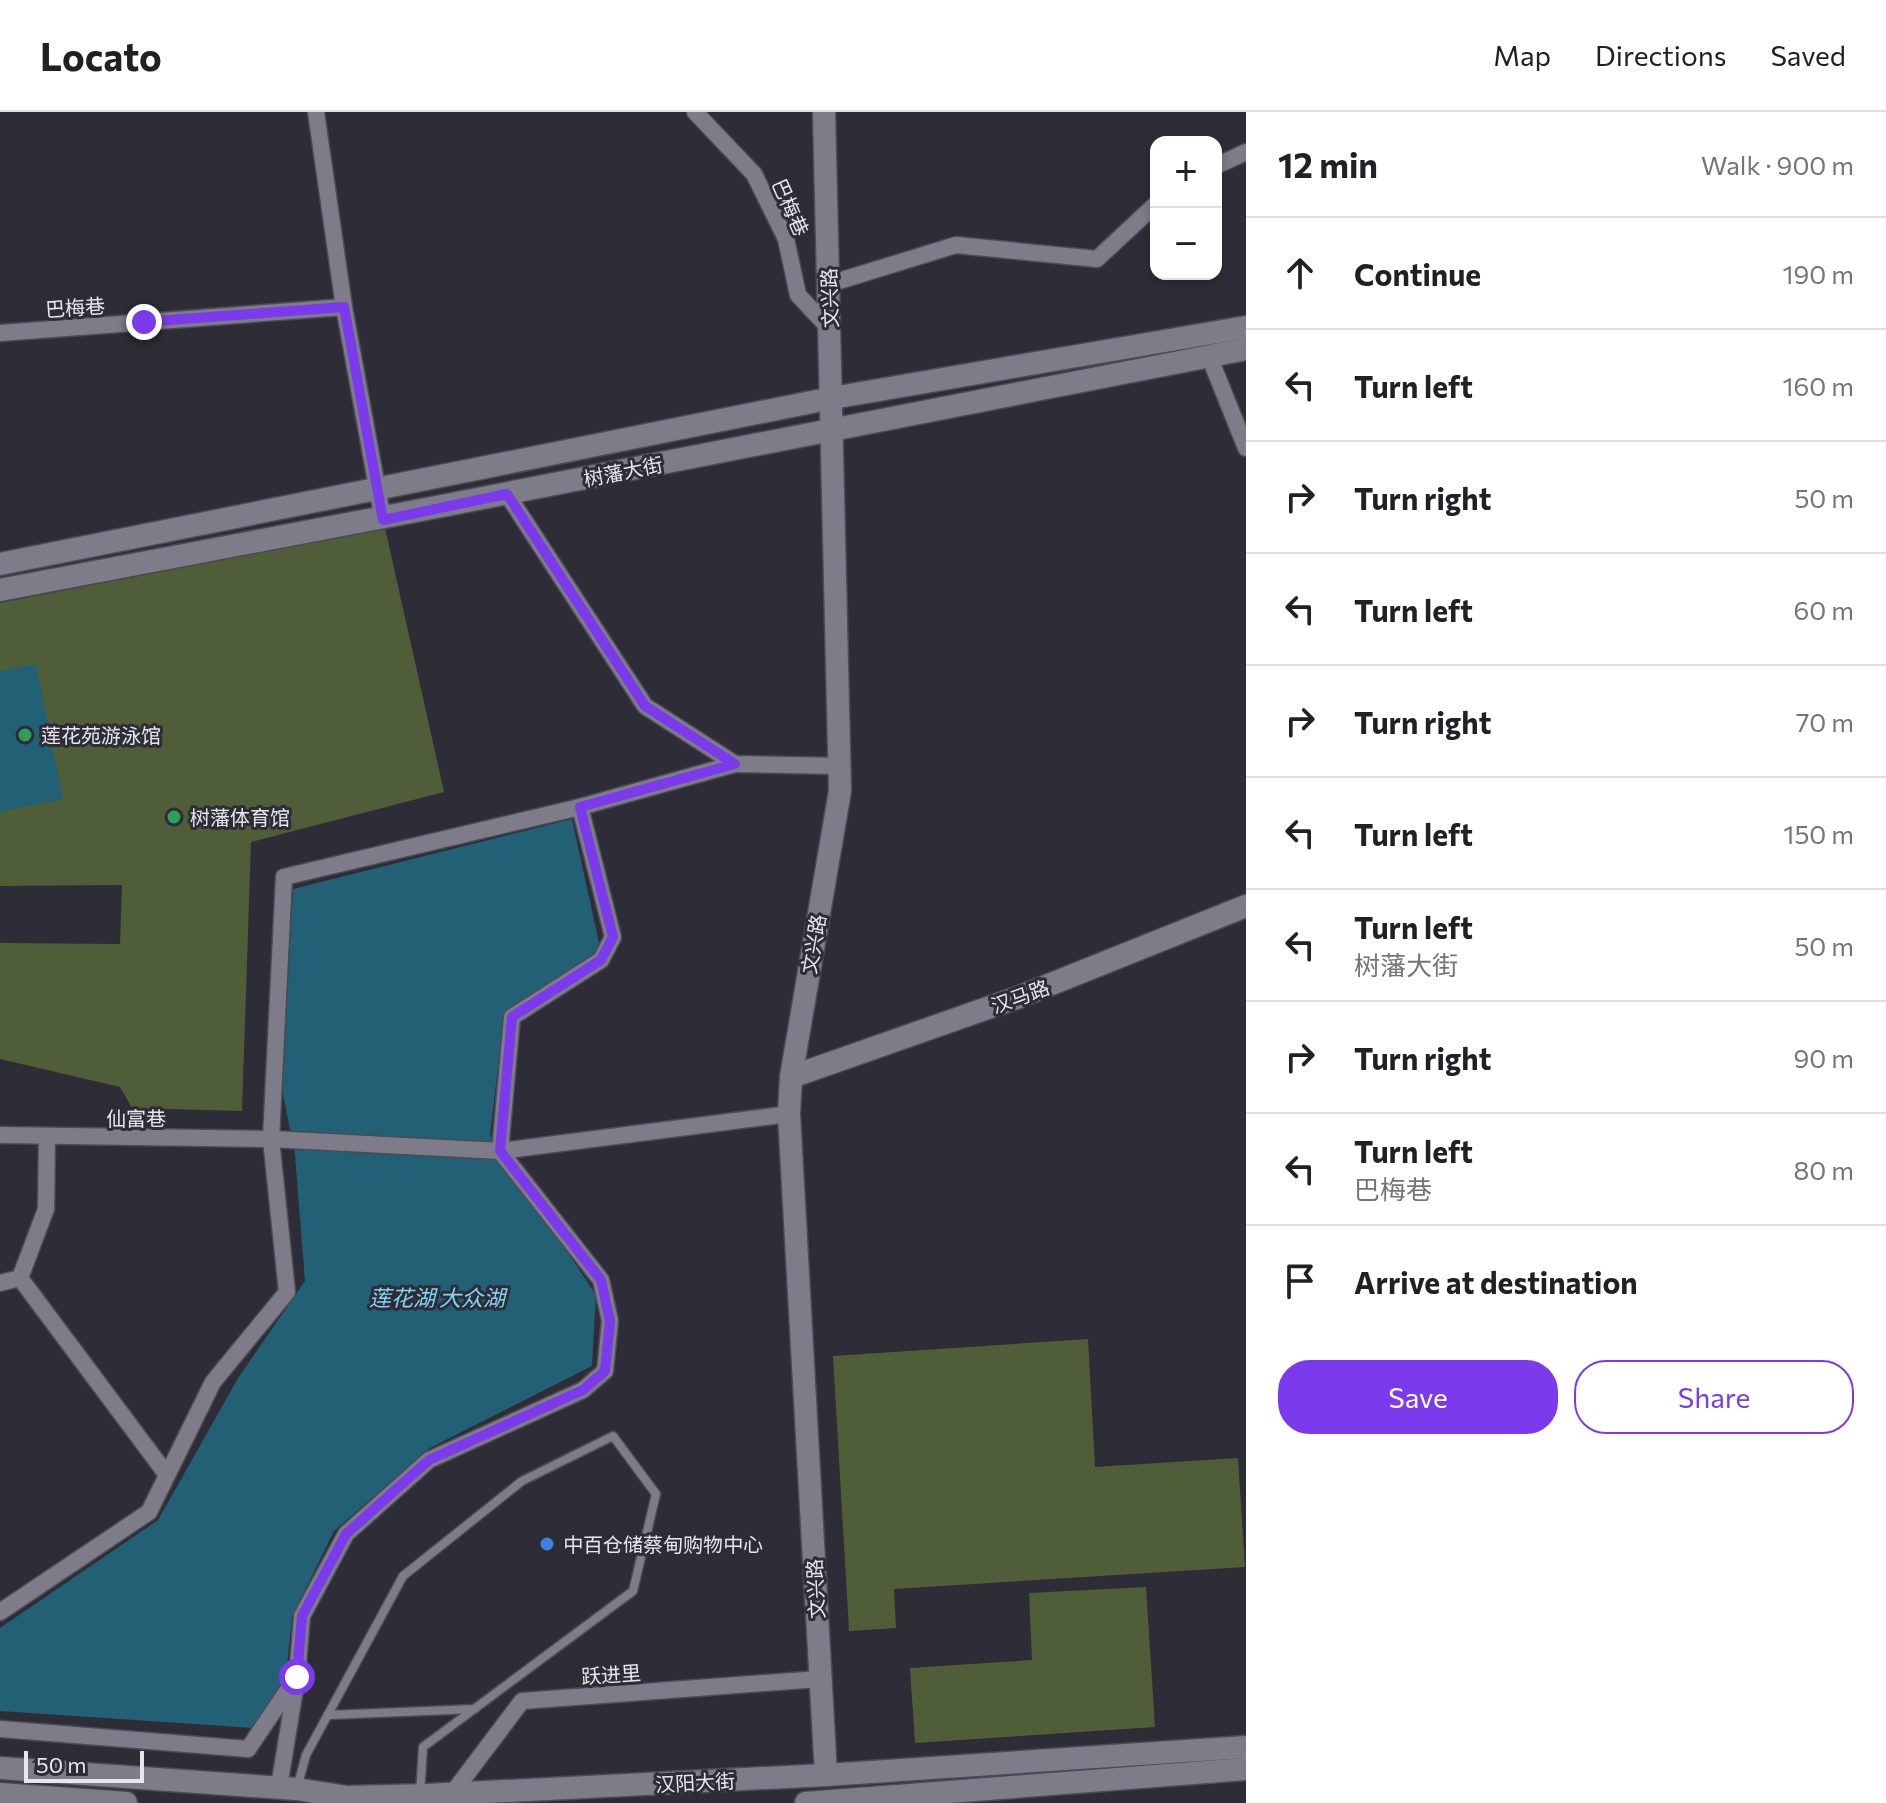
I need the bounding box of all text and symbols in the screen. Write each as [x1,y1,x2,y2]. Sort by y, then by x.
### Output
text: Locato [40,32,162,79]
text: Map [1493,38,1551,72]
text: Directions [1595,38,1726,72]
text: Saved [1770,38,1846,72]
map controls [1150,136,1222,280]
button: + [1150,136,1222,208]
text: 12 min [1278,143,1378,185]
text: Walk · 900 m [1701,149,1854,180]
street label: 巴梅巷 [768,175,814,239]
button: − [1150,208,1222,280]
icon: ahead [1278,251,1322,295]
text: Continue [1354,255,1481,292]
text: 190 m [1782,258,1854,289]
street label: 文兴路 [816,268,842,328]
street label: 巴梅巷 [44,293,106,321]
route end [126,304,162,340]
icon: left [1278,363,1322,407]
text: Turn left [1354,367,1473,404]
text: 160 m [1782,370,1854,401]
street label: 树藩大街 [581,452,665,490]
icon: right [1278,475,1322,519]
text: Turn right [1354,479,1491,516]
text: 50 m [1794,482,1854,513]
icon: left [1278,587,1322,631]
text: Turn left [1354,591,1473,628]
text: 60 m [1794,594,1854,625]
icon: right [1278,699,1322,743]
text: Turn right [1354,703,1491,740]
text: 70 m [1796,706,1854,737]
place label: 莲花苑游泳馆 [41,723,161,747]
marker: 莲花苑游泳馆 [16,726,34,744]
place label: 树藩体育馆 [190,805,290,829]
marker: 树藩体育馆 [165,808,183,826]
icon: left [1278,811,1322,855]
text: Turn left [1354,815,1473,852]
text: 150 m [1783,818,1854,849]
text: Turn left [1354,908,1473,945]
street label: 文兴路 [796,912,830,976]
icon: left [1278,923,1322,967]
text: 50 m [1794,930,1854,961]
text: 树藩大街 [1354,949,1458,980]
street label: 汉马路 [988,974,1052,1018]
icon: right [1278,1035,1322,1079]
text: Turn right [1354,1039,1491,1076]
text: 90 m [1794,1042,1854,1073]
street label: 仙富巷 [106,1106,166,1130]
text: Turn left [1354,1132,1473,1169]
icon: left [1278,1147,1322,1191]
text: 80 m [1794,1154,1854,1185]
text: 巴梅巷 [1354,1173,1432,1204]
icon: arrive [1278,1259,1322,1303]
text: Arrive at destination [1354,1263,1638,1300]
water label: 莲花湖 大众湖 [369,1284,508,1311]
button: Save [1278,1360,1558,1434]
button: Share [1574,1360,1854,1434]
place label: 中百仓储蔡甸购物中心 [563,1532,763,1556]
marker: 中百仓储蔡甸购物中心 [538,1535,556,1553]
street label: 文兴路 [801,1558,829,1620]
route start [279,1659,315,1695]
street label: 跃进里 [580,1660,642,1688]
scale bar [24,1747,144,1783]
text: 50 m [36,1751,86,1778]
street label: 汉阳大街 [654,1768,736,1796]

